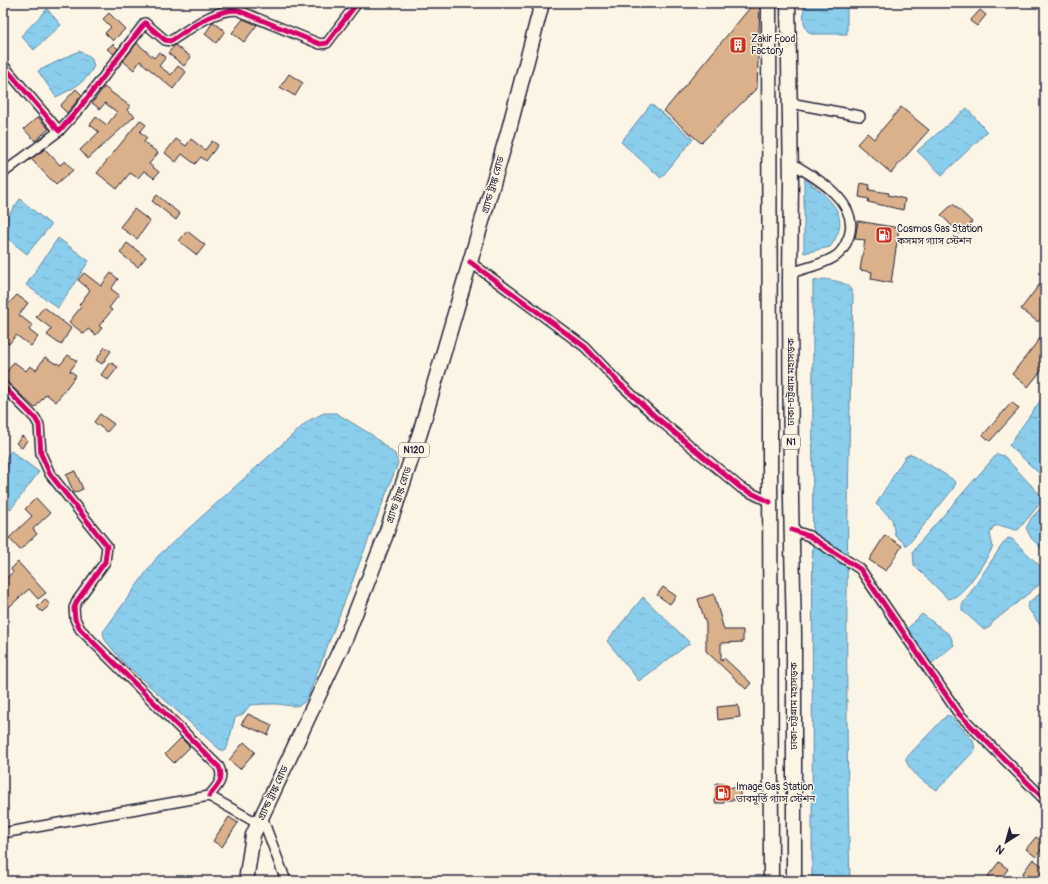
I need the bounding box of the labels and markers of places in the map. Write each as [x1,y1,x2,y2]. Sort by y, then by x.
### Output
place label: Zakir Food Factory [751,33,795,57]
building icon: Zakir Food Factory [728,35,748,55]
place label: Cosmos Gas Station কসমস গ্যাস স্টেশন [896,223,983,247]
fuel station icon: Cosmos Gas Station কসমস গ্যাস স্টেশন [874,225,894,245]
place label: Image Gas Station ভাবমূর্তি গ্যাস স্টেশন [735,781,816,805]
fuel station icon: Image Gas Station ভাবমূর্তি গ্যাস স্টেশন [713,783,733,803]

